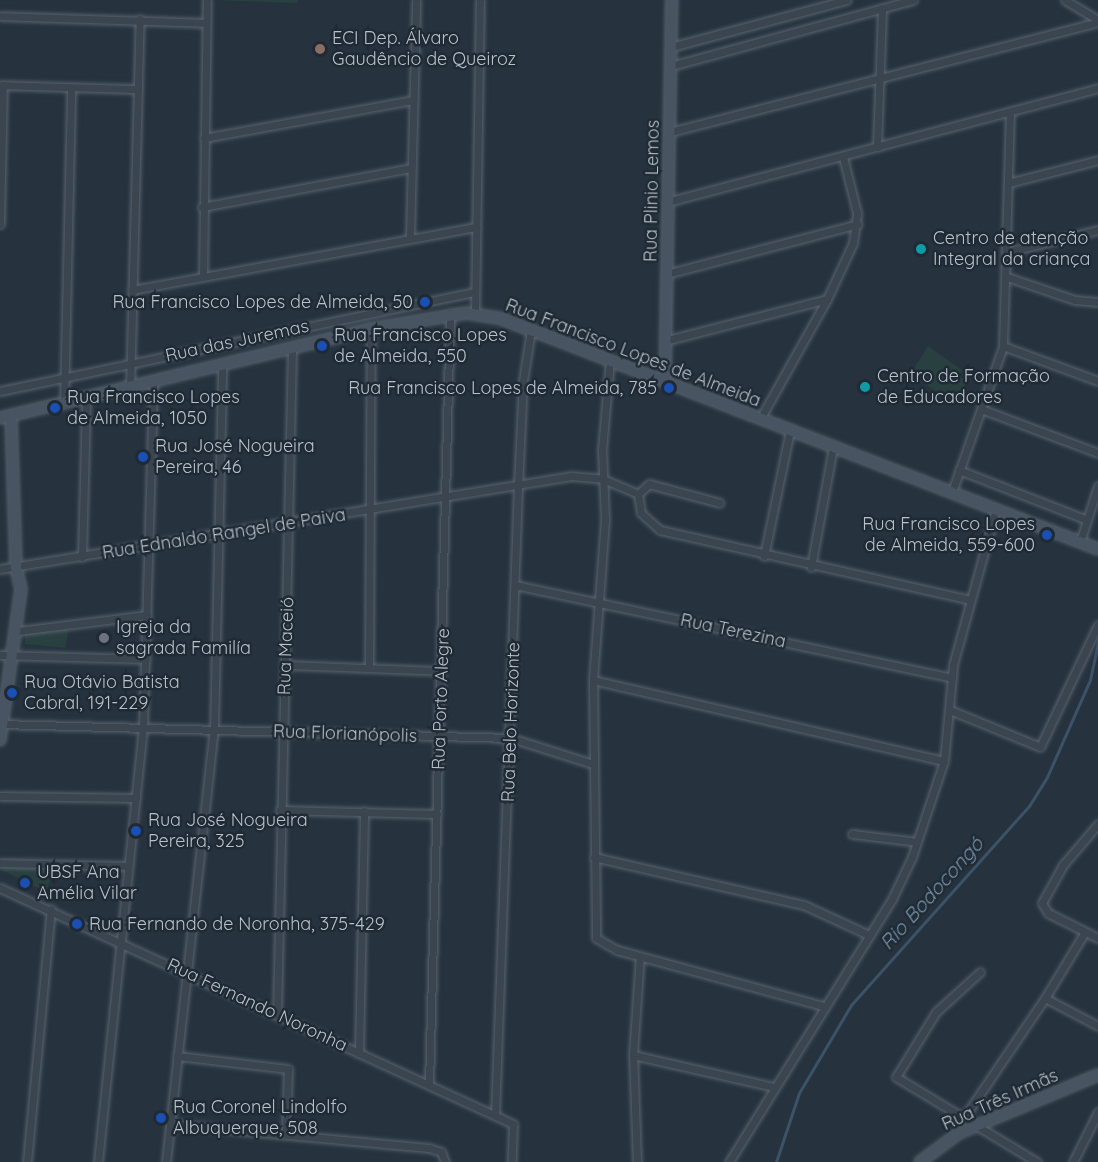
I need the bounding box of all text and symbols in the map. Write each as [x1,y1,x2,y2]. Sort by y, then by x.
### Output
place label: ECI Dep. Álvaro Gaudêncio de Queiroz [332,28,516,70]
marker: ECI Dep. Álvaro Gaudêncio de Queiroz [313,42,327,56]
street label: Rua Plinio Lemos [640,120,664,262]
place label: Centro de atenção Integral da criança [933,228,1090,270]
marker: Centro de atenção Integral da criança [914,242,928,256]
place label: Rua Francisco Lopes de Almeida, 50 [112,291,413,313]
street label: Rua Francisco Lopes de Almeida [502,294,764,412]
marker: Rua Francisco Lopes de Almeida, 50 [418,295,432,309]
street label: Rua das Juremas [163,315,311,367]
place label: Rua Francisco Lopes de Almeida, 550 [334,325,507,368]
marker: Rua Francisco Lopes de Almeida, 550 [315,339,329,353]
place label: Centro de Formação de Educadores [877,366,1050,409]
place label: Rua Francisco Lopes de Almeida, 785 [348,377,657,399]
marker: Centro de Formação de Educadores [858,380,872,394]
marker: Rua Francisco Lopes de Almeida, 785 [662,381,676,395]
place label: Rua Francisco Lopes de Almeida, 1050 [67,387,240,430]
marker: Rua Francisco Lopes de Almeida, 1050 [48,401,62,415]
place label: Rua José Nogueira Pereira, 46 [155,436,315,478]
marker: Rua José Nogueira Pereira, 46 [136,450,150,464]
street label: Rua Ednaldo Rangel de Paiva [101,504,347,564]
place label: Rua Francisco Lopes de Almeida, 559-600 [862,514,1035,556]
marker: Rua Francisco Lopes de Almeida, 559-600 [1040,528,1054,542]
street label: Rua Maceió [273,597,299,695]
street label: Rua Terezina [678,609,788,653]
place label: Igreja da sagrada Familía [116,617,251,660]
street label: Rua Porto Alegre [428,628,454,770]
marker: Igreja da sagrada Familía [97,631,111,645]
street label: Rua Belo Horizonte [497,642,525,802]
place label: Rua Otávio Batista Cabral, 191-229 [24,672,180,714]
marker: Rua Otávio Batista Cabral, 191-229 [5,686,19,700]
street label: Rua Florianópolis [273,721,417,747]
place label: Rua José Nogueira Pereira, 325 [148,810,308,852]
marker: Rua José Nogueira Pereira, 325 [129,824,143,838]
water label: Rio Bodocongó [874,832,988,954]
place label: UBSF Ana Amélia Vilar [37,862,137,904]
marker: UBSF Ana Amélia Vilar [18,876,32,890]
place label: Rua Fernando de Noronha, 375-429 [89,913,385,935]
marker: Rua Fernando de Noronha, 375-429 [70,917,84,931]
street label: Rua Fernando Noronha [163,954,351,1056]
street label: Rua Três Irmãs [939,1065,1061,1135]
place label: Rua Coronel Lindolfo Albuquerque, 508 [173,1097,347,1140]
marker: Rua Coronel Lindolfo Albuquerque, 508 [154,1111,168,1125]

